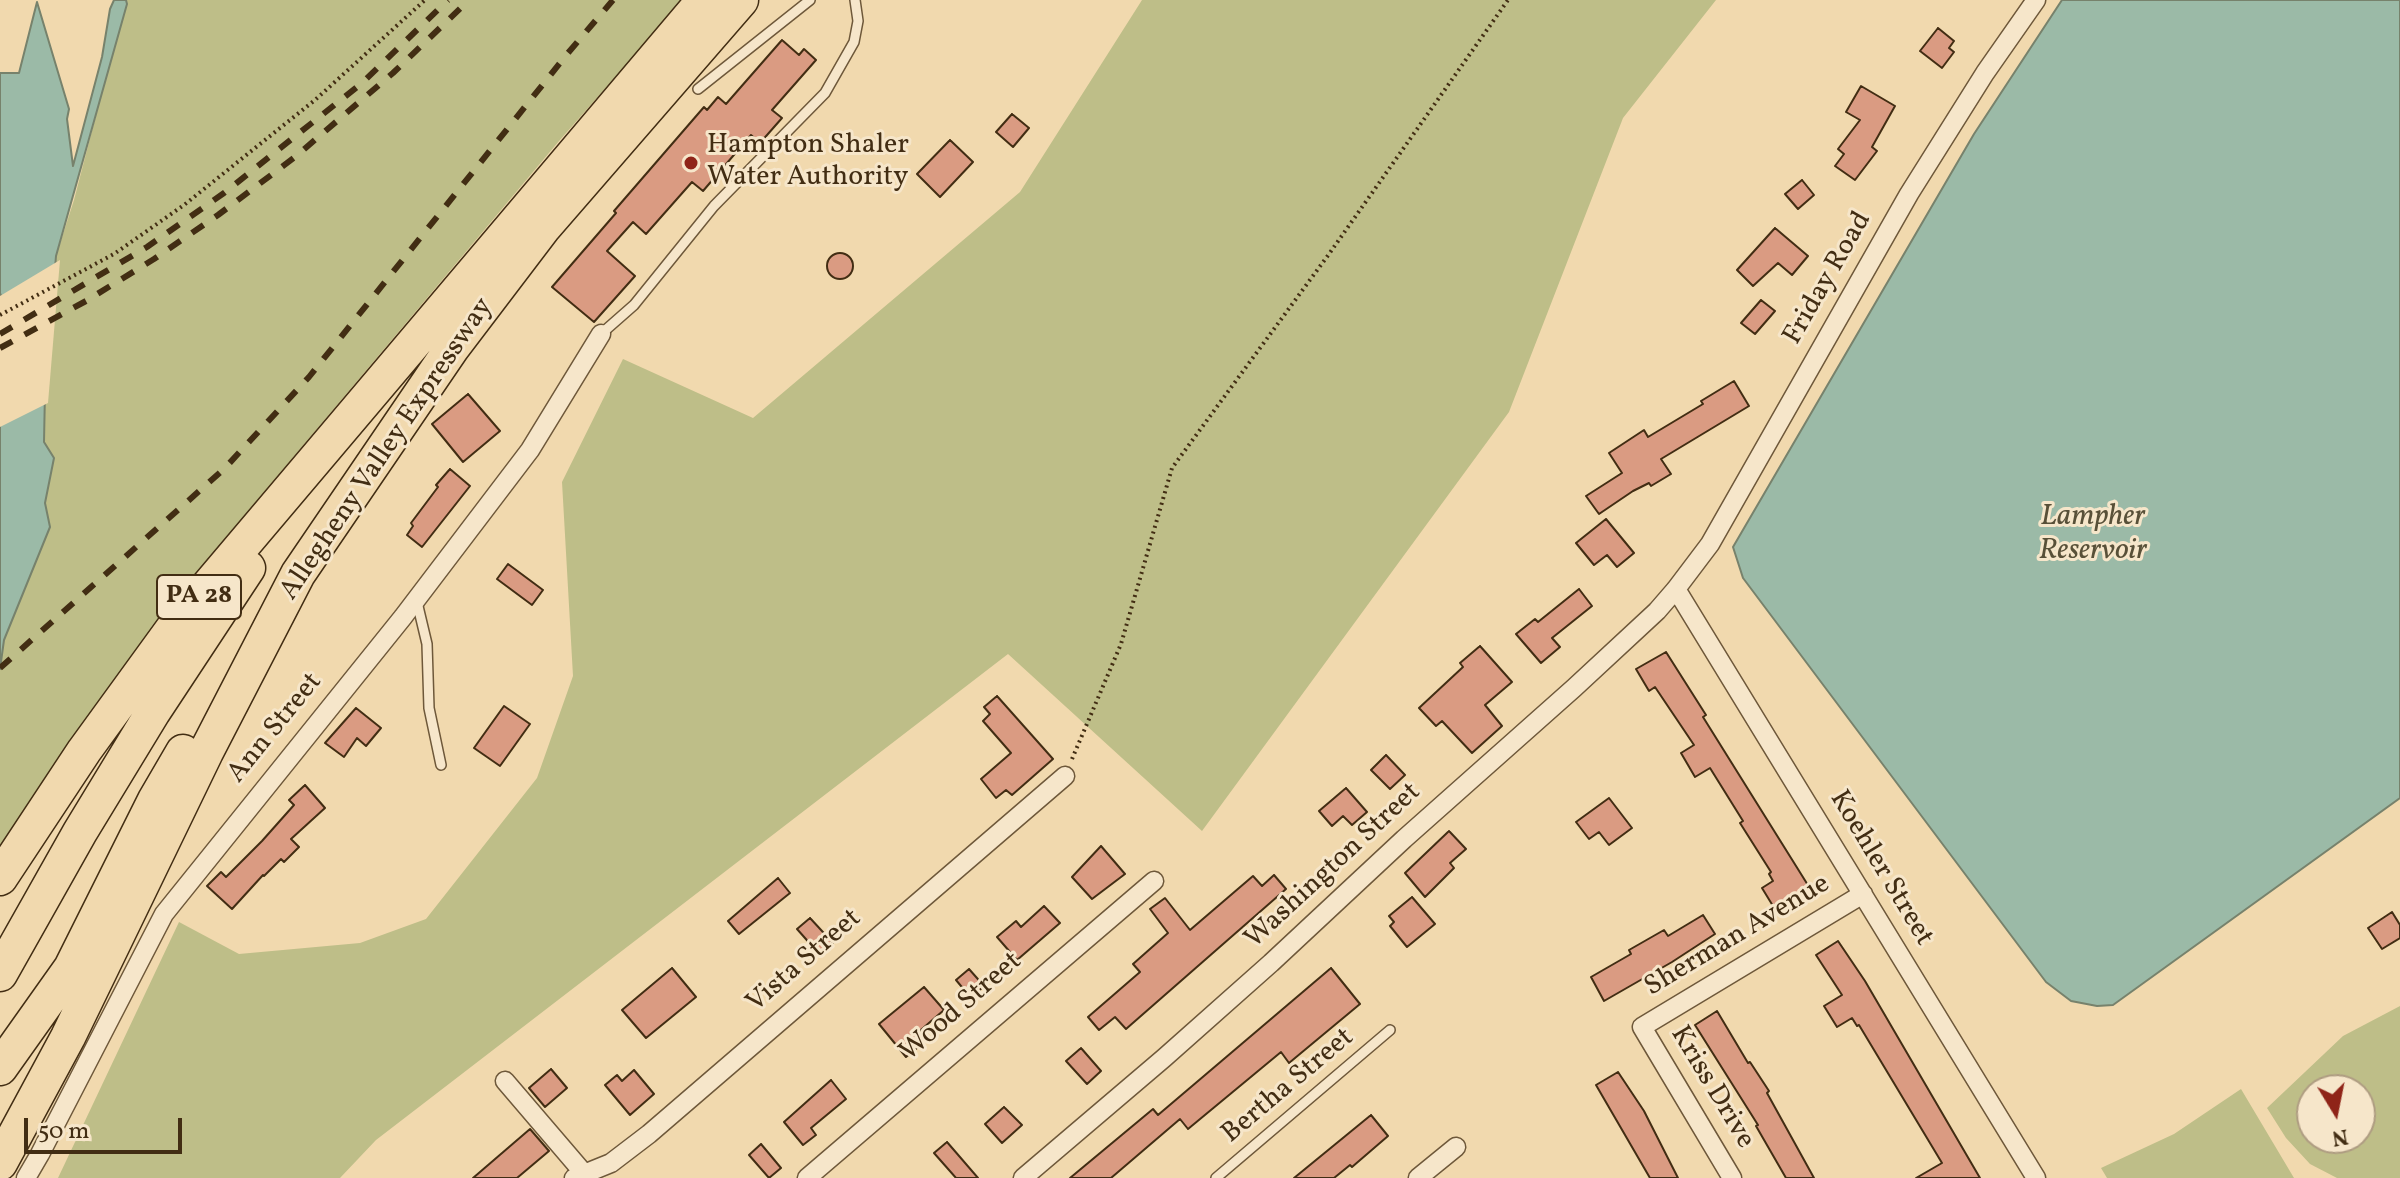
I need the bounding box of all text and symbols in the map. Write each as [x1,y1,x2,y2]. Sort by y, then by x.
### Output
place label: Hampton Shaler Water Authority [707,130,909,196]
marker: Hampton Shaler Water Authority [682,154,700,172]
street label: Friday Road [1777,207,1881,351]
street label: Allegheny Valley Expressway [274,293,502,607]
water label: Lampher Reservoir [2039,500,2147,570]
road number: PA 28 [157,575,241,619]
street label: Ann Street [221,667,331,791]
street label: Washington Street [1239,777,1429,957]
street label: Koehler Street [1821,785,1939,953]
street label: Sherman Avenue [1639,869,1837,1005]
street label: Vista Street [741,903,869,1021]
street label: Wood Street [894,946,1030,1070]
street label: Kriss Drive [1661,1021,1761,1155]
street label: Bertha Street [1216,1022,1362,1152]
north arrow [2296,1074,2376,1154]
scale bar [28,1102,186,1152]
text: 50 m [38,1115,90,1149]
text: N [2329,1120,2350,1153]

